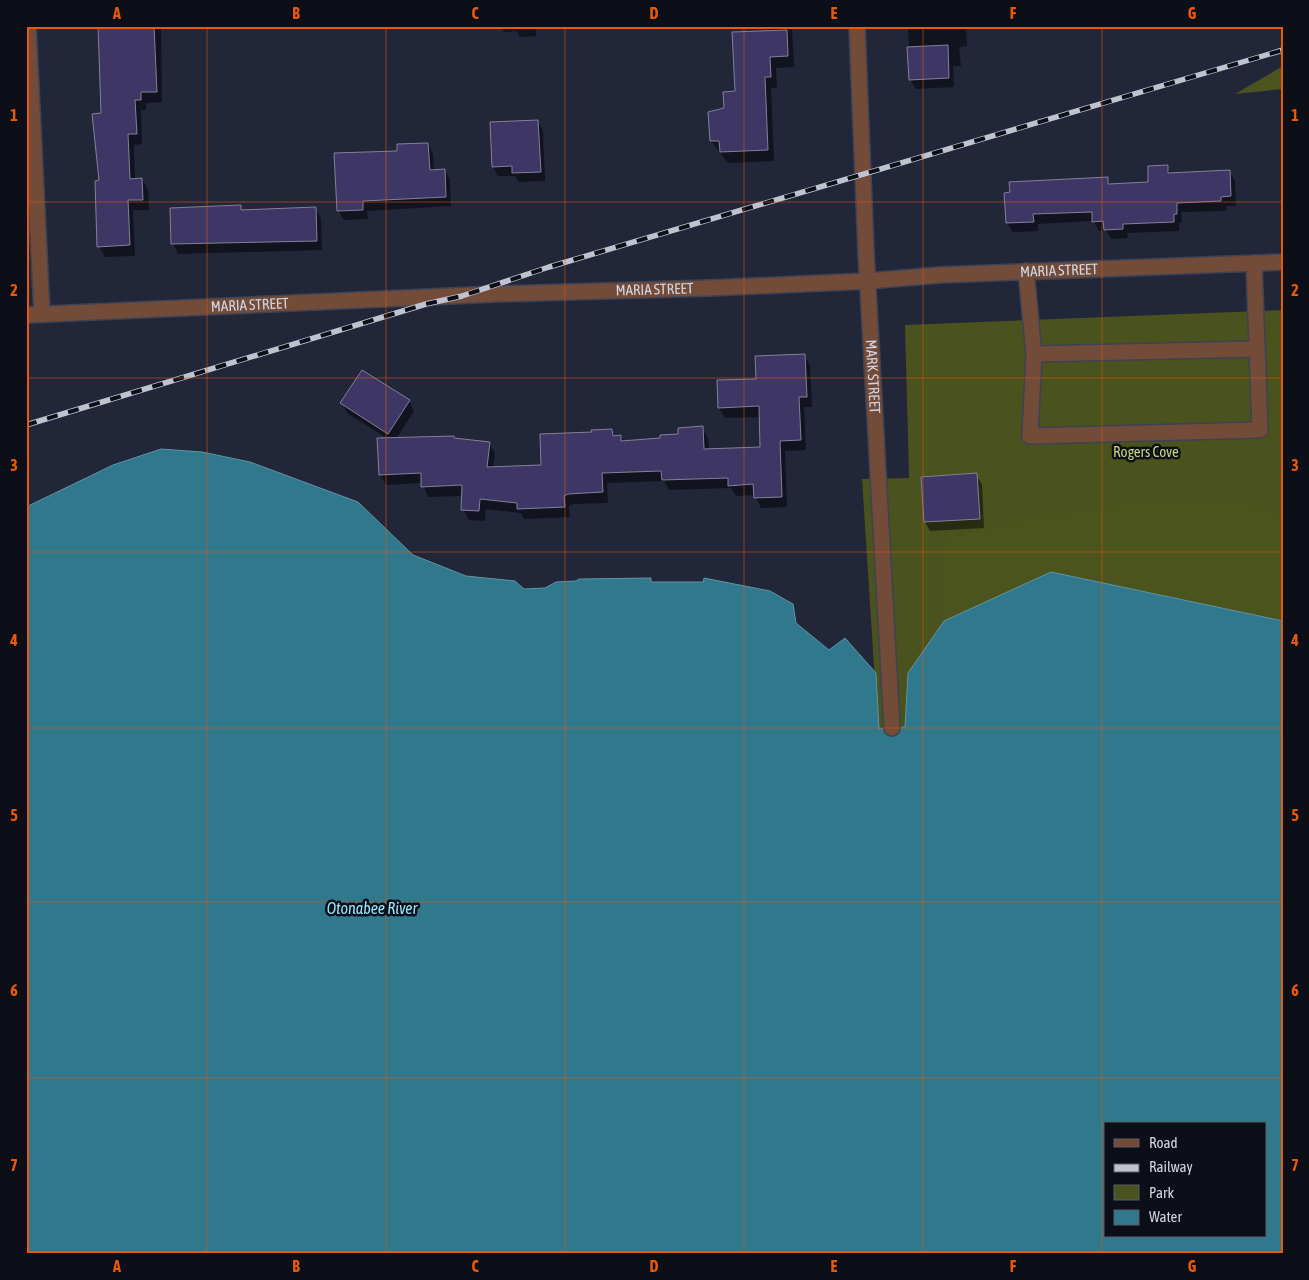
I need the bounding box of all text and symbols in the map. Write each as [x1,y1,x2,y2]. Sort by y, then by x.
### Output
text: A [112,4,121,22]
text: B [292,4,300,22]
text: C [471,4,479,22]
text: D [650,4,659,22]
text: E [831,4,838,22]
text: F [1010,4,1017,22]
text: G [1188,4,1197,22]
text: 1 [10,106,18,124]
text: 1 [1291,106,1299,124]
street label: MARIA STREET [1020,260,1099,280]
street label: MARIA STREET [615,279,694,299]
text: 2 [10,281,18,299]
text: 2 [1291,281,1299,299]
street label: MARIA STREET [210,294,289,315]
street label: MARK STREET [863,339,884,414]
park label: Rogers Cove [1113,443,1179,460]
text: 3 [10,456,18,474]
text: 3 [1291,456,1299,474]
text: 4 [9,631,18,649]
text: 4 [1290,631,1299,649]
text: 5 [10,806,18,824]
text: 5 [1291,806,1299,824]
water label: Otonabee River [327,899,419,917]
text: 6 [10,981,18,999]
text: 6 [1291,981,1299,999]
legend [1104,1122,1266,1238]
text: Road [1149,1134,1178,1151]
text: 7 [10,1156,18,1174]
text: 7 [1291,1156,1299,1174]
text: Railway [1149,1158,1193,1175]
text: Park [1149,1184,1174,1201]
text: Water [1149,1208,1182,1225]
text: A [112,1257,121,1275]
text: B [292,1257,300,1275]
text: C [471,1257,479,1275]
text: D [650,1257,659,1275]
text: E [831,1257,838,1275]
text: F [1010,1257,1017,1275]
text: G [1188,1257,1197,1275]

